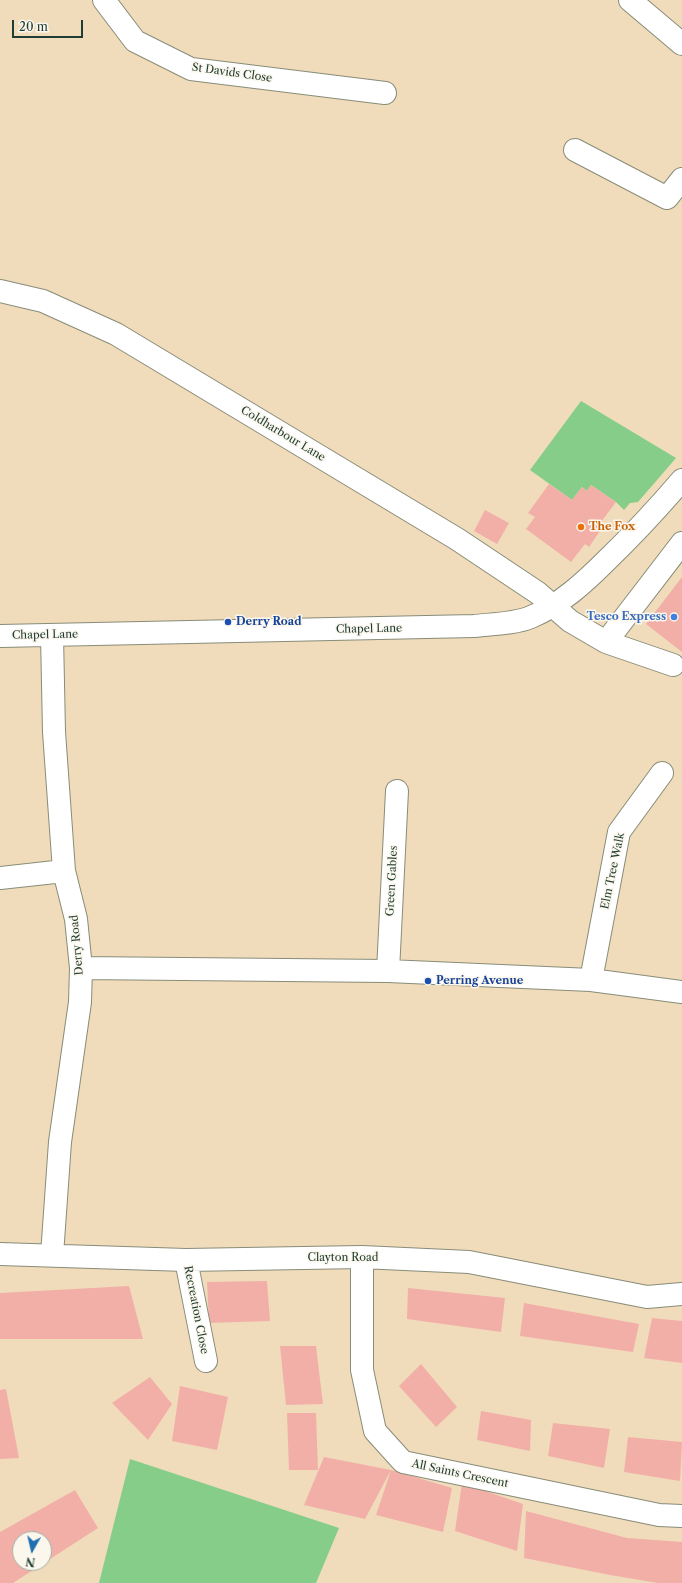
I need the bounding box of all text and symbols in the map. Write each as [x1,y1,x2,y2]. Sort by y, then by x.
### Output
scale bar [14,12,85,38]
text: 20 m [19,19,48,34]
street label: St Davids Close [191,61,273,85]
street label: Coldharbour Lane [238,404,328,464]
place label: The Fox [589,520,635,534]
marker: The Fox [576,522,586,532]
place label: Tesco Express [587,610,666,624]
marker: Tesco Express [669,612,679,622]
place label: Derry Road [236,615,301,629]
marker: Derry Road [223,617,233,627]
street label: Chapel Lane [336,622,402,636]
street label: Chapel Lane [12,628,78,642]
street label: Elm Tree Walk [598,832,628,910]
street label: Green Gables [384,845,400,917]
street label: Derry Road [68,914,86,976]
place label: Perring Avenue [436,974,523,988]
marker: Perring Avenue [423,976,433,986]
street label: Clayton Road [307,1251,379,1265]
street label: Recreation Close [181,1265,211,1355]
street label: All Saints Crescent [410,1457,510,1491]
north arrow [12,1531,52,1571]
text: N [25,1554,36,1569]

